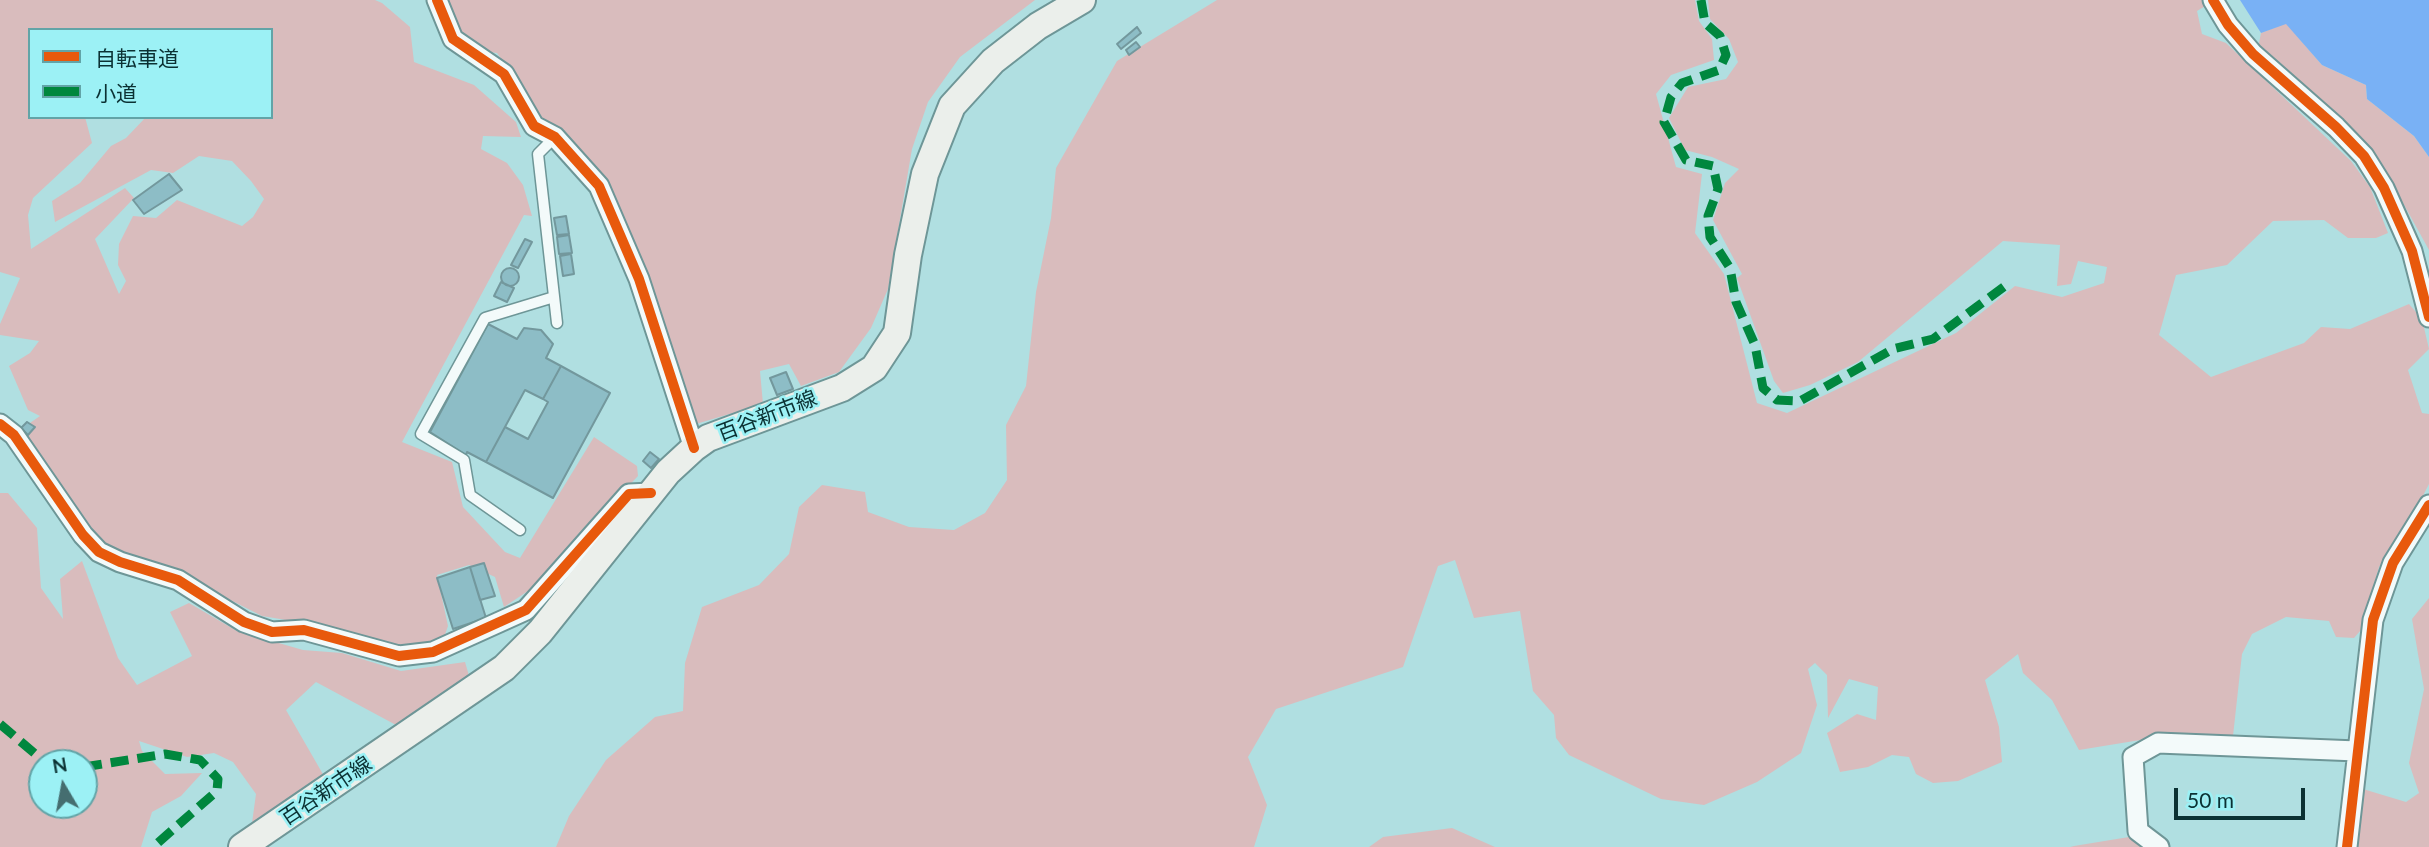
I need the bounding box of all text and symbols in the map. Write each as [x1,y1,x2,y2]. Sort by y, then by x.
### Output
legend [28,28,273,119]
text: 自転車道 [95,45,179,70]
text: 小道 [95,80,137,105]
street label: 百谷新市線 [713,385,821,447]
north arrow [28,749,98,819]
street label: 百谷新市線 [275,751,377,831]
text: N [50,752,69,777]
scale bar [2177,774,2308,818]
text: 50 m [2187,787,2234,812]

